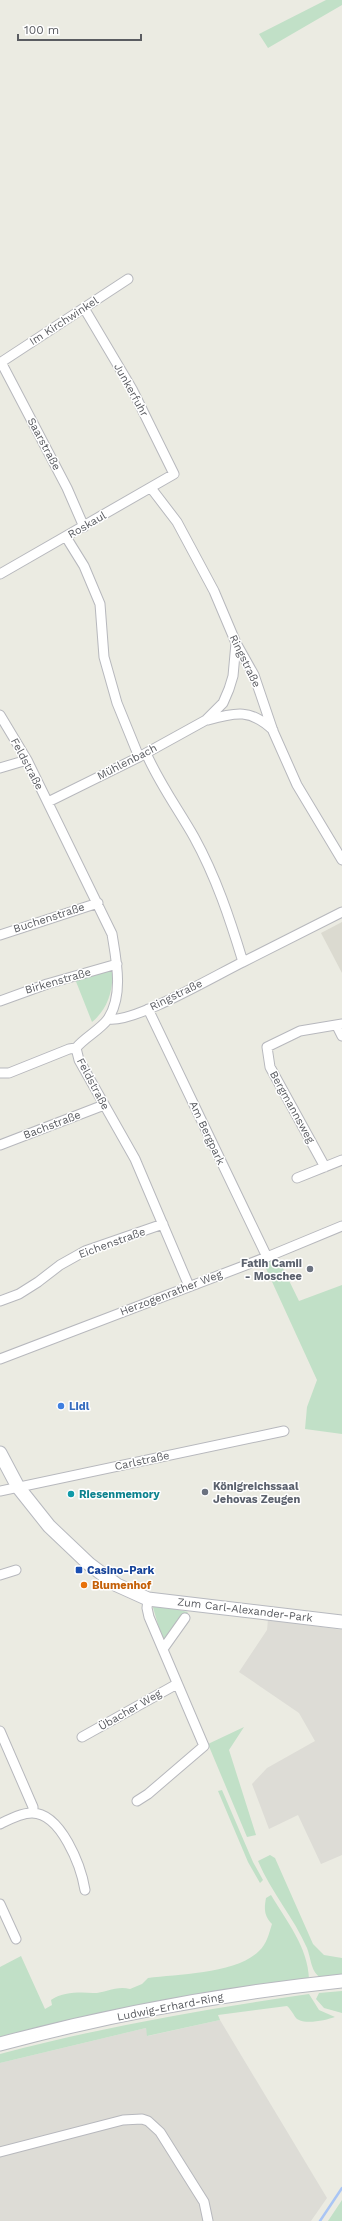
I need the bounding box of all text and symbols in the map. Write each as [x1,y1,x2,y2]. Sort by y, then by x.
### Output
scale bar [18,16,141,42]
text: 100 m [24,23,59,37]
street label: Im Kirchwinkel [27,294,101,348]
street label: Junkerfuhr [111,361,151,419]
street label: Saarstraße [25,415,63,473]
street label: Roskaul [66,509,109,541]
street label: Ringstraße [227,633,263,689]
street label: Feldstraße [8,736,46,792]
street label: Mühlenbach [95,741,159,783]
street label: Buchenstraße [12,900,86,936]
street label: Birkenstraße [24,965,92,997]
street label: Ringstraße [148,977,204,1013]
street label: Feldstraße [74,1056,112,1112]
street label: Bergmannsweg [267,1069,317,1146]
street label: Am Bergpark [187,1099,227,1167]
street label: Bachstraße [21,1108,83,1142]
street label: Eichenstraße [77,1225,147,1261]
place label: Fatih Camii - Moschee [241,1257,302,1283]
marker: Fatih Camii - Moschee [305,1264,315,1274]
street label: Herzogenrather Weg [118,1267,224,1318]
place label: Lidl [69,1400,90,1413]
marker: Lidl [56,1401,66,1411]
street label: Carlstraße [113,1449,171,1473]
place label: Königreichssaal Jehovas Zeugen [213,1480,300,1506]
marker: Königreichssaal Jehovas Zeugen [200,1487,210,1497]
place label: Riesenmemory [79,1488,161,1501]
marker: Riesenmemory [66,1489,76,1499]
place label: Casino-Park [87,1564,155,1577]
marker: Casino-Park [74,1565,84,1575]
place label: Blumenhof [92,1579,152,1592]
marker: Blumenhof [79,1580,89,1590]
street label: Zum Carl-Alexander-Park [177,1595,313,1625]
street label: Übacher Weg [96,1686,164,1733]
street label: Ludwig-Erhard-Ring [116,1990,224,2024]

